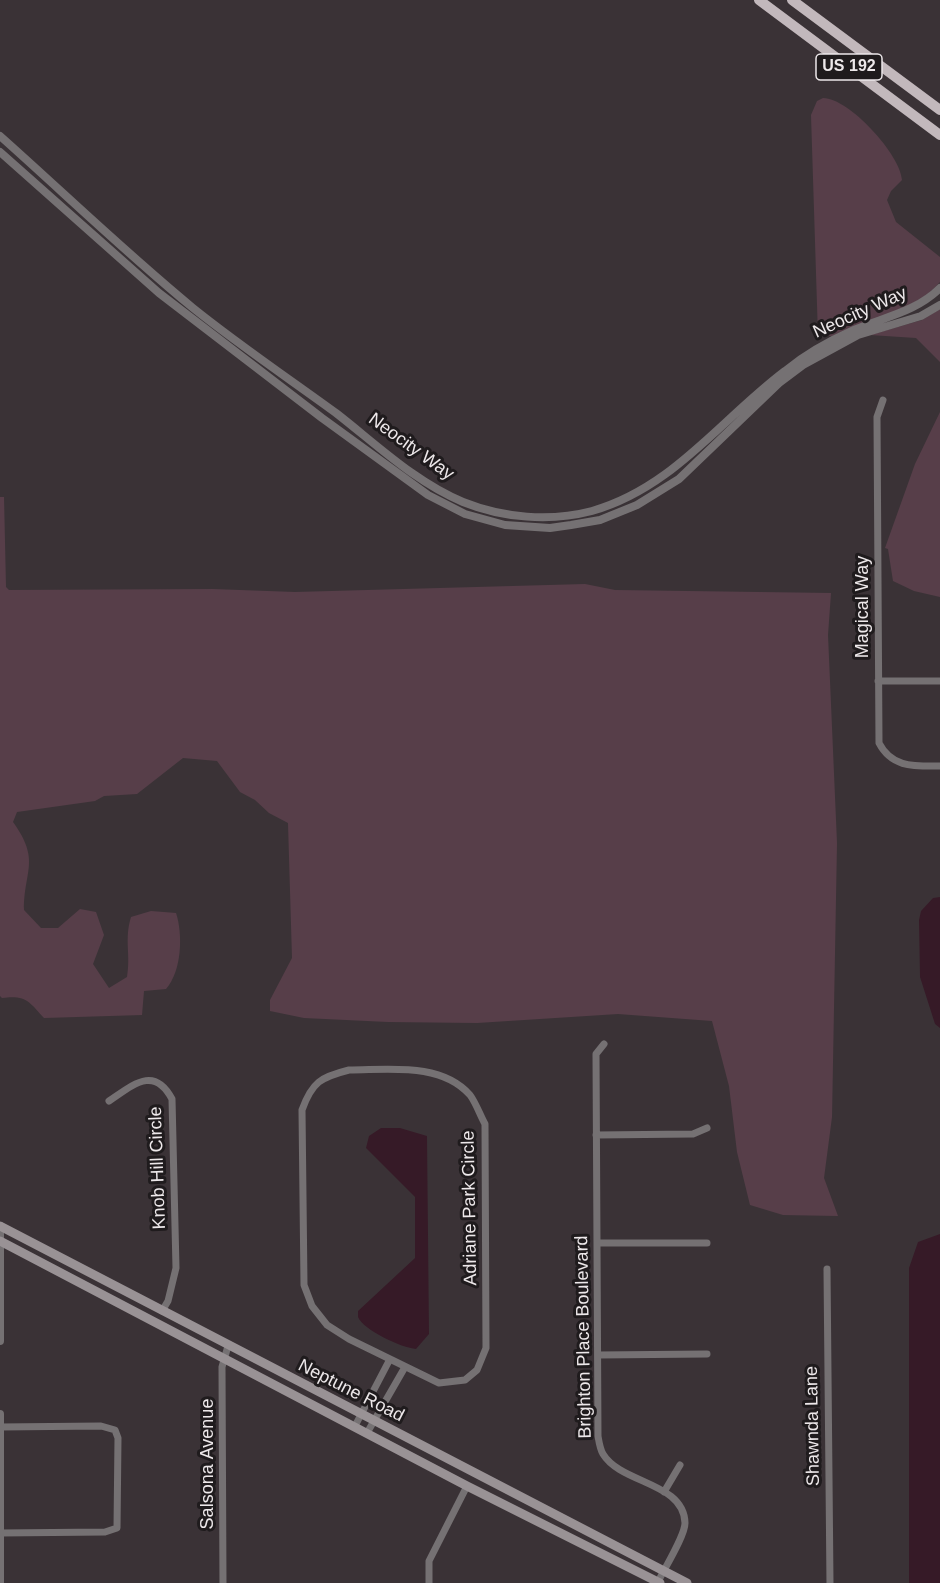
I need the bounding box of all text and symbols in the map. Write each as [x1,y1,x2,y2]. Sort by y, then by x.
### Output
road number: US 192 [816,54,882,80]
street label: Neocity Way [810,283,910,343]
street label: Neocity Way [364,409,458,485]
street label: Magical Way [852,556,874,658]
street label: Knob Hill Circle [145,1106,171,1230]
street label: Adriane Park Circle [458,1130,482,1286]
street label: Brighton Place Boulevard [571,1235,597,1439]
street label: Neptune Road [294,1355,408,1427]
street label: Shawnda Lane [801,1366,825,1486]
street label: Salsona Avenue [197,1399,219,1529]

